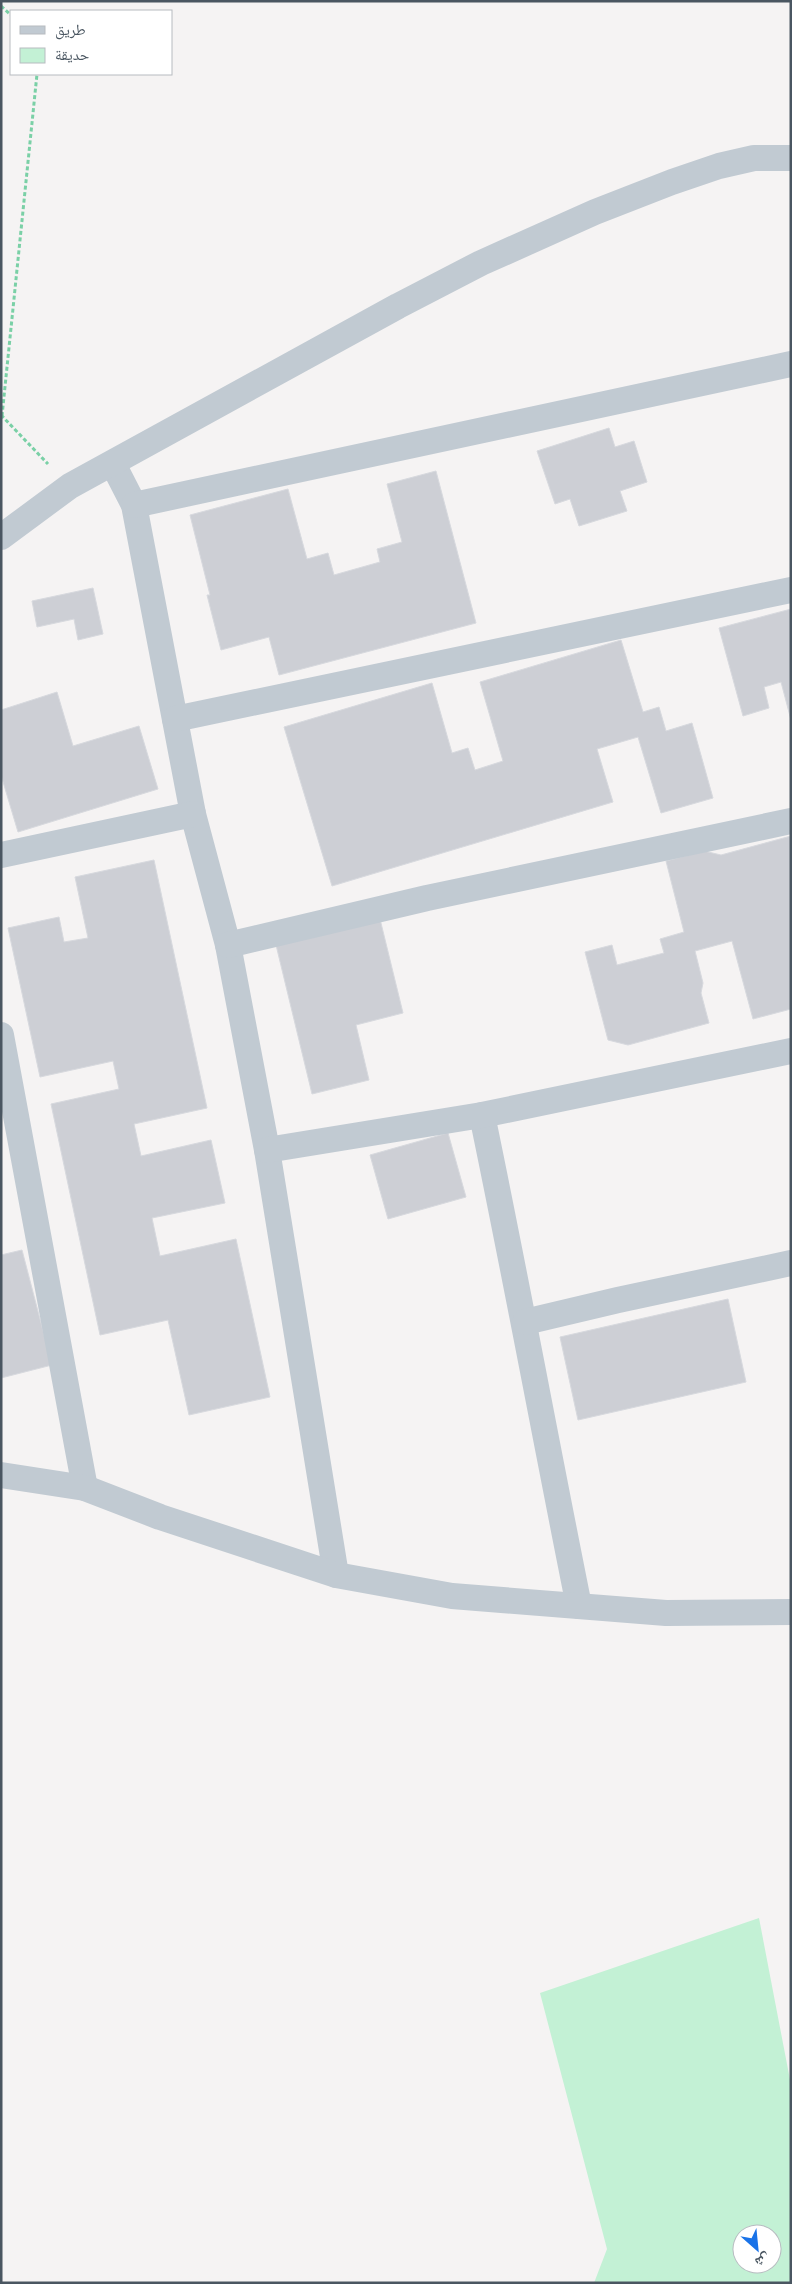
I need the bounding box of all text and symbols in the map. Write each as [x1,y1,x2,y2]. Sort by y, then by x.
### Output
legend [10,10,172,75]
text: طريق [55,20,86,40]
text: حديقة [55,45,90,64]
north arrow [732,2224,782,2274]
text: ش [752,2249,774,2272]

